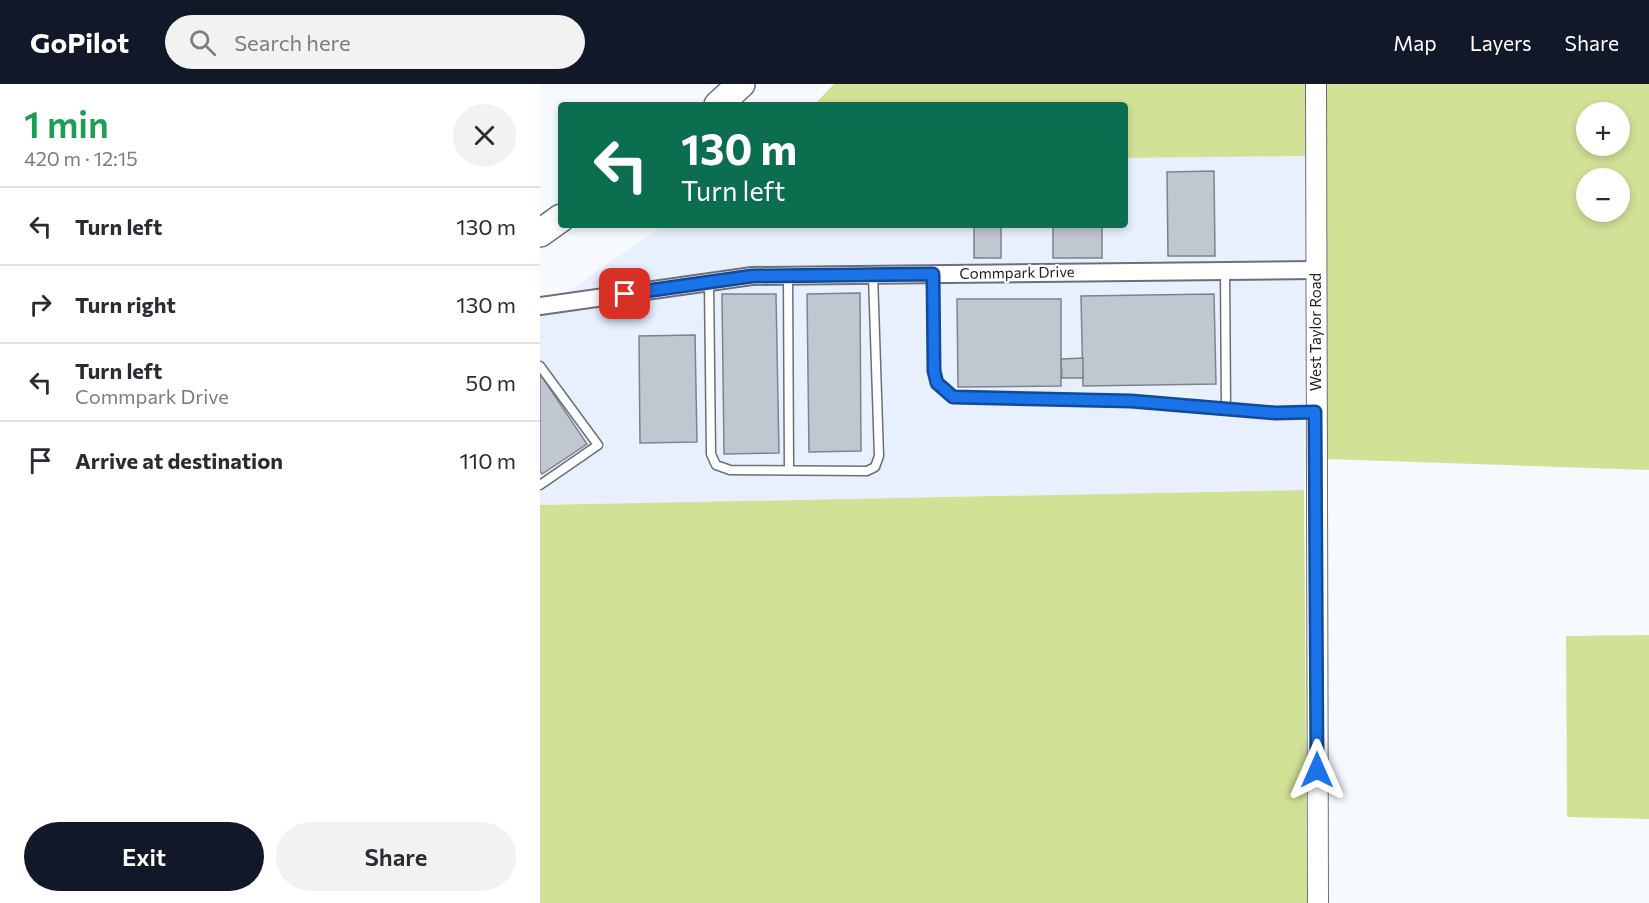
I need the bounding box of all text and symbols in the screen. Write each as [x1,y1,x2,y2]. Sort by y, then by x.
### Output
search box [165,15,585,69]
text: GoPilot [30,25,129,59]
icon: search [186,26,219,59]
text: Search here [234,29,351,56]
text: Map [1393,30,1437,55]
text: Layers [1470,30,1532,55]
text: Share [1565,30,1619,55]
text: 1 min [24,101,109,145]
map controls [1576,102,1630,222]
button: + [1576,102,1630,156]
button: close [453,104,516,167]
text: 130 m [681,122,797,174]
icon: left [582,126,660,204]
text: 420 m · 12:15 [24,146,138,170]
button: − [1576,168,1630,222]
text: Turn left [681,174,785,207]
icon: left [24,210,57,243]
text: Turn left [75,213,162,240]
text: 130 m [456,213,516,240]
street label: Commpark Drive [959,262,1075,282]
pin [599,268,650,319]
street label: West Taylor Road [1306,273,1324,391]
icon: arrive [608,277,641,310]
icon: right [24,288,57,321]
text: Turn right [75,291,176,318]
text: 130 m [456,291,516,318]
text: Turn left [75,357,162,384]
icon: left [24,366,57,399]
text: 50 m [466,369,516,396]
text: Commpark Drive [75,384,229,408]
icon: arrive [24,444,57,477]
text: Arrive at destination [75,447,283,474]
text: 110 m [459,447,516,474]
position arrow [1285,738,1349,802]
button: Exit [24,822,264,891]
button: Share [276,822,516,891]

